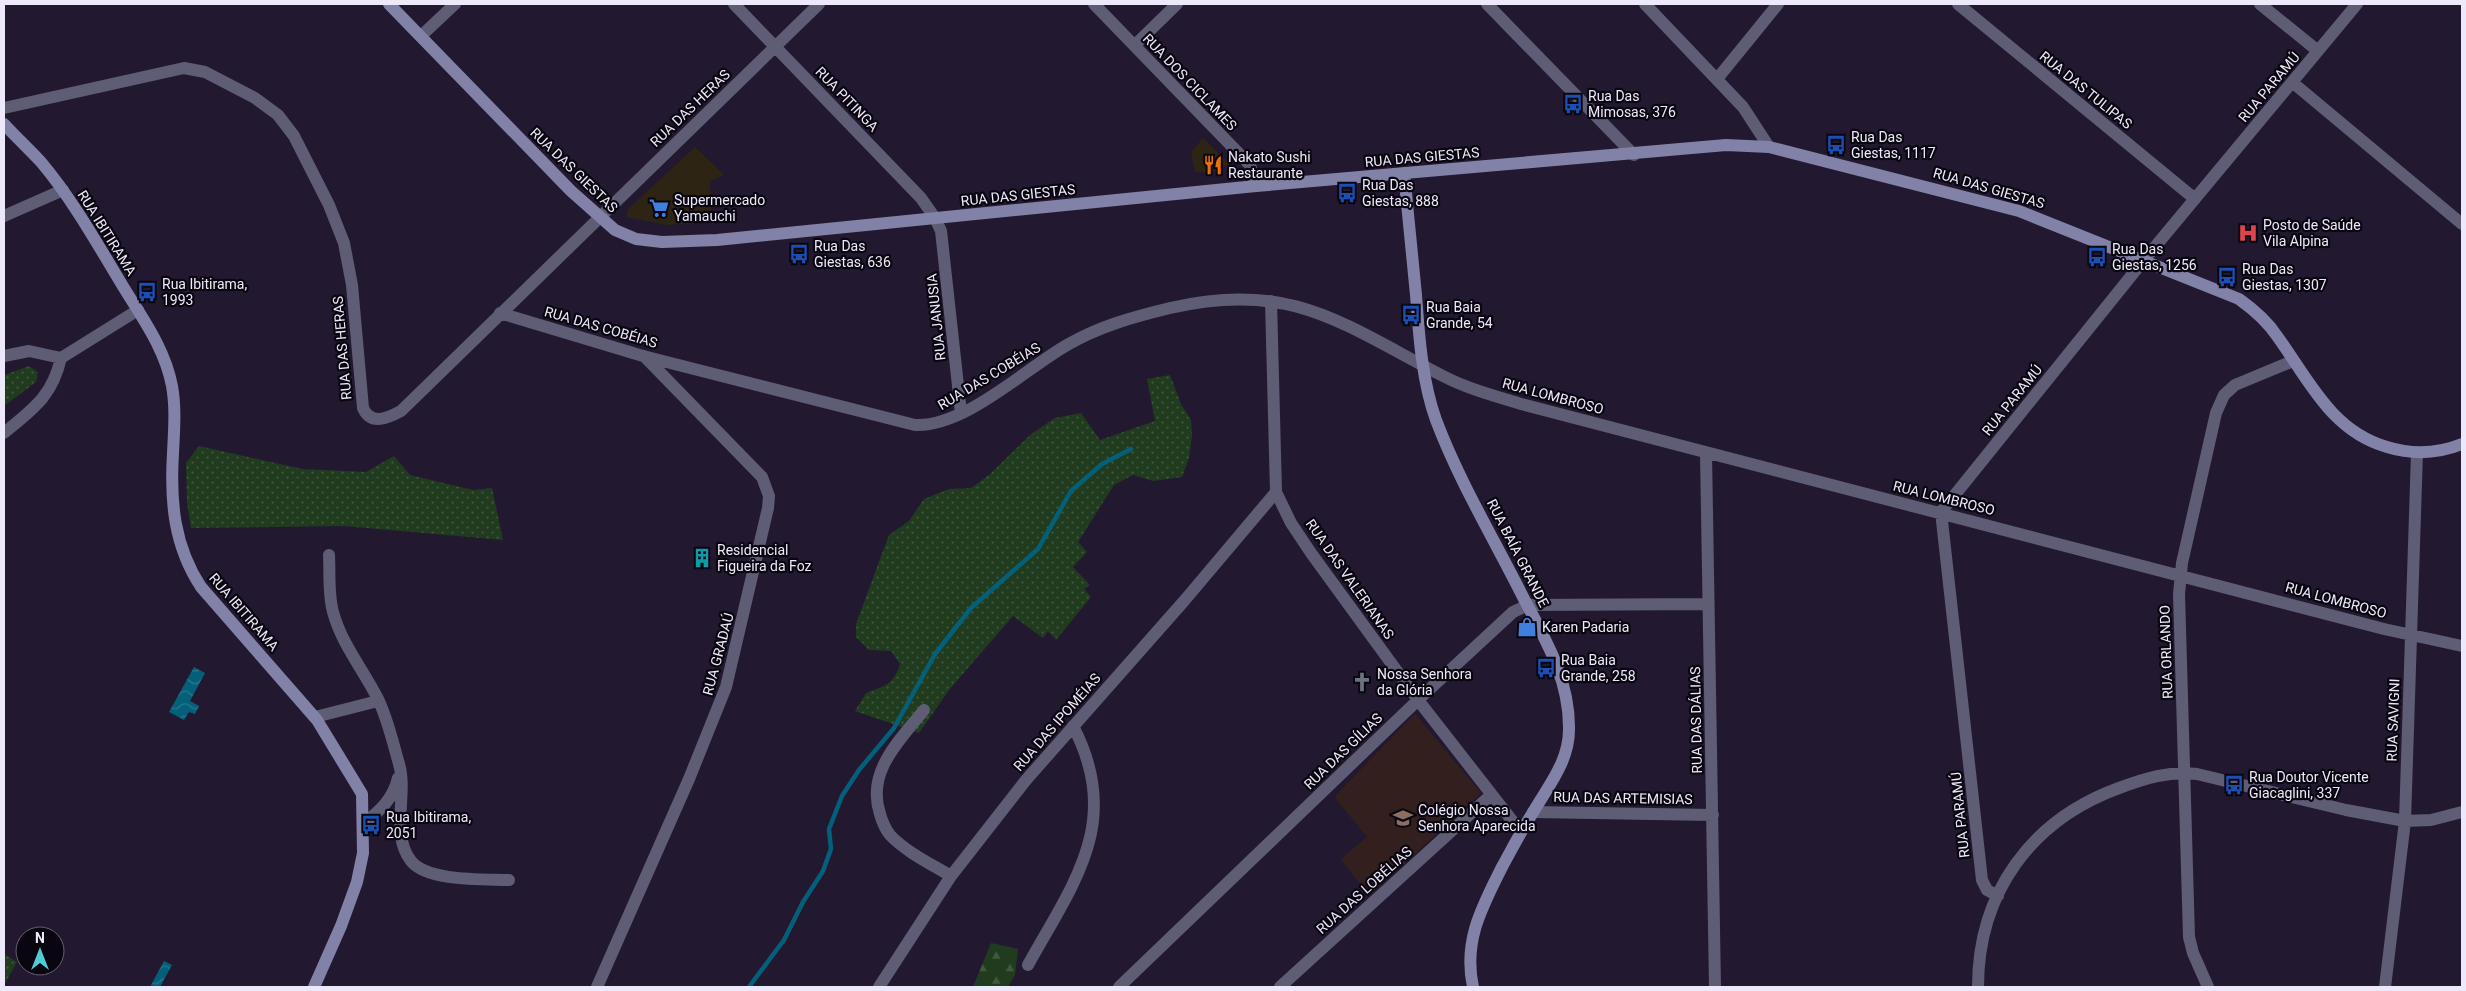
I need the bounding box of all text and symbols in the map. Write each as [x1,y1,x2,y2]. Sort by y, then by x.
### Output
street label: RUA DOS CICLAMES [1140,30,1240,134]
street label: RUA DAS TULIPAS [2037,48,2135,132]
street label: RUA PARAMÚ [2234,48,2303,125]
street label: RUA PITINGA [812,63,882,135]
street label: RUA DAS HERAS [647,66,733,150]
place label: Rua Das Mimosas, 376 [1588,88,1676,120]
bus stop icon: Rua Das Mimosas, 376 [1562,93,1584,115]
street label: RUA DAS GIESTAS [527,124,621,216]
place label: Rua Das Giestas, 1117 [1851,129,1936,161]
bus stop icon: Rua Das Giestas, 1117 [1825,134,1847,156]
street label: RUA DAS GIESTAS [1364,144,1480,170]
place label: Nakato Sushi Restaurante [1228,149,1311,181]
restaurant icon: Nakato Sushi Restaurante [1202,154,1224,176]
street label: RUA DAS GIESTAS [1932,164,2046,212]
place label: Rua Das Giestas, 888 [1362,177,1439,209]
street label: RUA DAS GIESTAS [960,181,1076,209]
bus stop icon: Rua Das Giestas, 888 [1336,182,1358,204]
street label: RUA IBITIRAMA [74,187,140,279]
place label: Supermercado Yamauchi [674,192,765,224]
supermarket icon: Supermercado Yamauchi [648,197,670,219]
place label: Posto de Saúde Vila Alpina [2263,217,2361,249]
hospital icon: Posto de Saúde Vila Alpina [2237,222,2259,244]
place label: Rua Das Giestas, 636 [814,238,891,270]
place label: Rua Das Giestas, 1256 [2112,241,2197,273]
bus stop icon: Rua Das Giestas, 636 [788,243,810,265]
bus stop icon: Rua Das Giestas, 1256 [2086,246,2108,268]
place label: Rua Das Giestas, 1307 [2242,261,2327,293]
bus stop icon: Rua Das Giestas, 1307 [2216,266,2238,288]
street label: RUA JANUSIA [923,273,949,361]
place label: Rua Ibitirama, 1993 [162,276,247,308]
bus stop icon: Rua Ibitirama, 1993 [136,281,158,303]
street label: RUA DAS HERAS [329,295,355,401]
place label: Rua Baia Grande, 54 [1426,299,1493,331]
street label: RUA DAS COBÉIAS [543,302,660,351]
bus stop icon: Rua Baia Grande, 54 [1400,304,1422,326]
street label: RUA DAS COBÉIAS [934,338,1043,413]
street label: RUA PARAMÚ [1978,361,2045,439]
street label: RUA LOMBROSO [1501,375,1605,417]
street label: RUA LOMBROSO [1892,478,1996,518]
street label: RUA BAÍA GRANDE [1484,496,1553,610]
street label: RUA DAS VALERIANAS [1303,516,1397,642]
place label: Residencial Figueira da Foz [717,542,812,574]
building icon: Residencial Figueira da Foz [691,547,713,569]
street label: RUA IBITIRAMA [206,570,282,654]
street label: RUA LOMBROSO [2284,579,2388,621]
street label: RUA ORLANDO [2156,605,2176,699]
street label: RUA GRADAÚ [698,611,737,697]
shop icon: Karen Padaria [1516,616,1538,638]
place label: Karen Padaria [1542,619,1629,635]
place label: Rua Baia Grande, 258 [1561,652,1636,684]
bus stop icon: Rua Baia Grande, 258 [1535,657,1557,679]
place label: Nossa Senhora da Glória [1377,666,1472,698]
street label: RUA DAS DÁLIAS [1686,666,1705,774]
street label: RUA DAS IPOMÉIAS [1010,669,1104,774]
church icon: Nossa Senhora da Glória [1351,671,1373,693]
street label: RUA SAVIGNI [2384,678,2402,762]
street label: RUA DAS GÍLIAS [1300,709,1385,792]
place label: Rua Doutor Vicente Giacaglini, 337 [2249,769,2369,801]
street label: RUA PARAMÚ [1947,771,1972,859]
bus stop icon: Rua Doutor Vicente Giacaglini, 337 [2223,774,2245,796]
street label: RUA DAS ARTEMISIAS [1553,789,1693,807]
place label: Colégio Nossa Senhora Aparecida [1418,802,1536,834]
school or university icon: Colégio Nossa Senhora Aparecida [1392,807,1414,829]
place label: Rua Ibitirama, 2051 [386,809,471,841]
bus stop icon: Rua Ibitirama, 2051 [360,814,382,836]
street label: RUA DAS LOBÉLIAS [1312,842,1415,937]
north arrow [15,926,65,976]
text: N [35,930,45,946]

